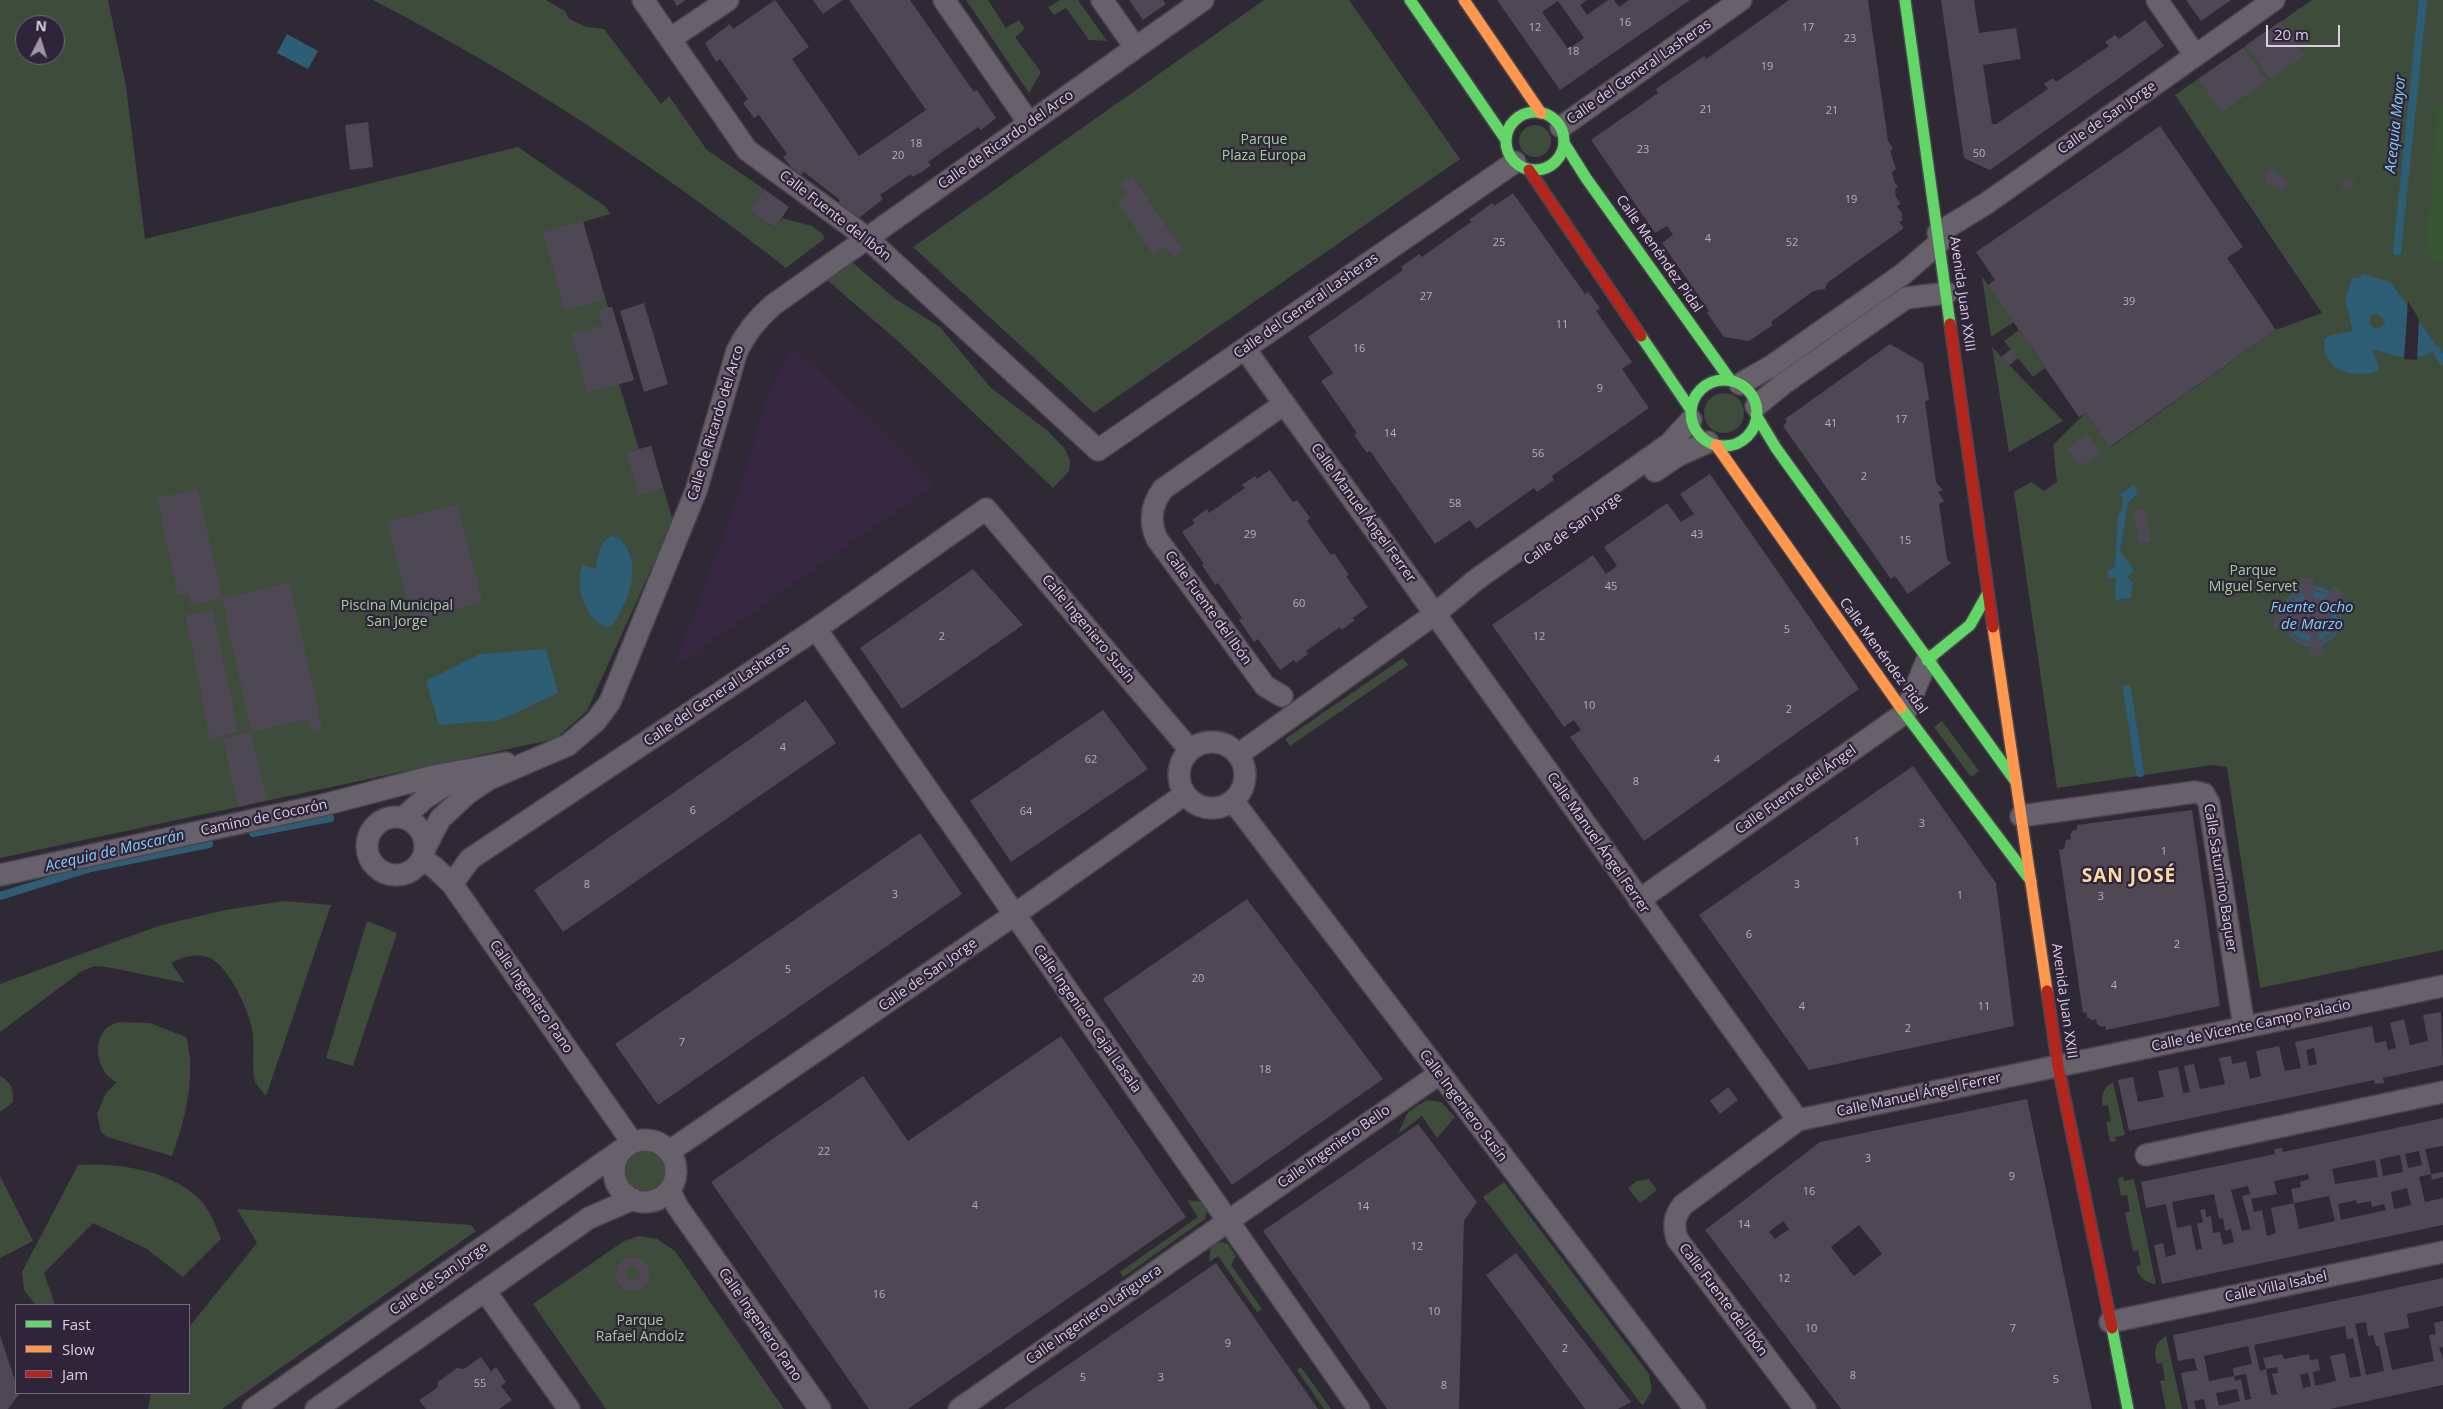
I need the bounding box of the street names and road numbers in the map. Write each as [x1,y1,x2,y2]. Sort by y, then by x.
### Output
street label: Calle del General Lasheras [1564,16,1714,128]
street label: Calle de San Jorge [2055,78,2159,158]
street label: Calle de Ricardo del Arco [935,87,1077,193]
street label: Calle Fuente del Ibón [776,167,894,265]
street label: Calle Menéndez Pidal [1612,192,1706,316]
street label: Avenida Juan XXIII [1946,235,1978,353]
street label: Calle del General Lasheras [1231,250,1381,362]
street label: Calle de Ricardo del Arco [684,343,748,503]
street label: Calle Manuel Ángel Ferrer [1307,440,1419,586]
street label: Calle de San Jorge [1521,489,1625,569]
street label: Calle Fuente del Ibón [1161,548,1255,668]
street label: Calle Ingeniero Susín [1038,572,1138,686]
street label: Calle Menéndez Pidal [1835,595,1931,717]
street label: Calle del General Lasheras [641,640,793,750]
street label: Calle Fuente del Ángel [1732,742,1860,838]
street label: Calle Manuel Ángel Ferrer [1543,769,1653,917]
street label: Camino de Cocorón [199,796,329,840]
street label: Calle Saturnino Baquer [2200,802,2240,954]
street label: Calle de San Jorge [876,935,980,1015]
street label: Calle Ingeniero Pano [486,937,576,1057]
street label: Calle Ingeniero Cajal Lasala [1029,942,1145,1096]
street label: Avenida Juan XXIII [2048,942,2080,1060]
street label: Calle de Vicente Campo Palacio [2150,997,2352,1055]
street label: Calle Ingeniero Susín [1415,1047,1511,1165]
street label: Calle Manuel Ángel Ferrer [1835,1069,2003,1121]
street label: Calle Ingeniero Bello [1275,1102,1393,1192]
street label: Calle de San Jorge [387,1239,491,1319]
street label: Calle Fuente del Ibón [1675,1240,1771,1360]
street label: Calle Ingeniero Lafiguera [1023,1262,1165,1368]
street label: Calle Ingeniero Pano [715,1265,805,1385]
street label: Calle Villa Isabel [2223,1268,2329,1306]

